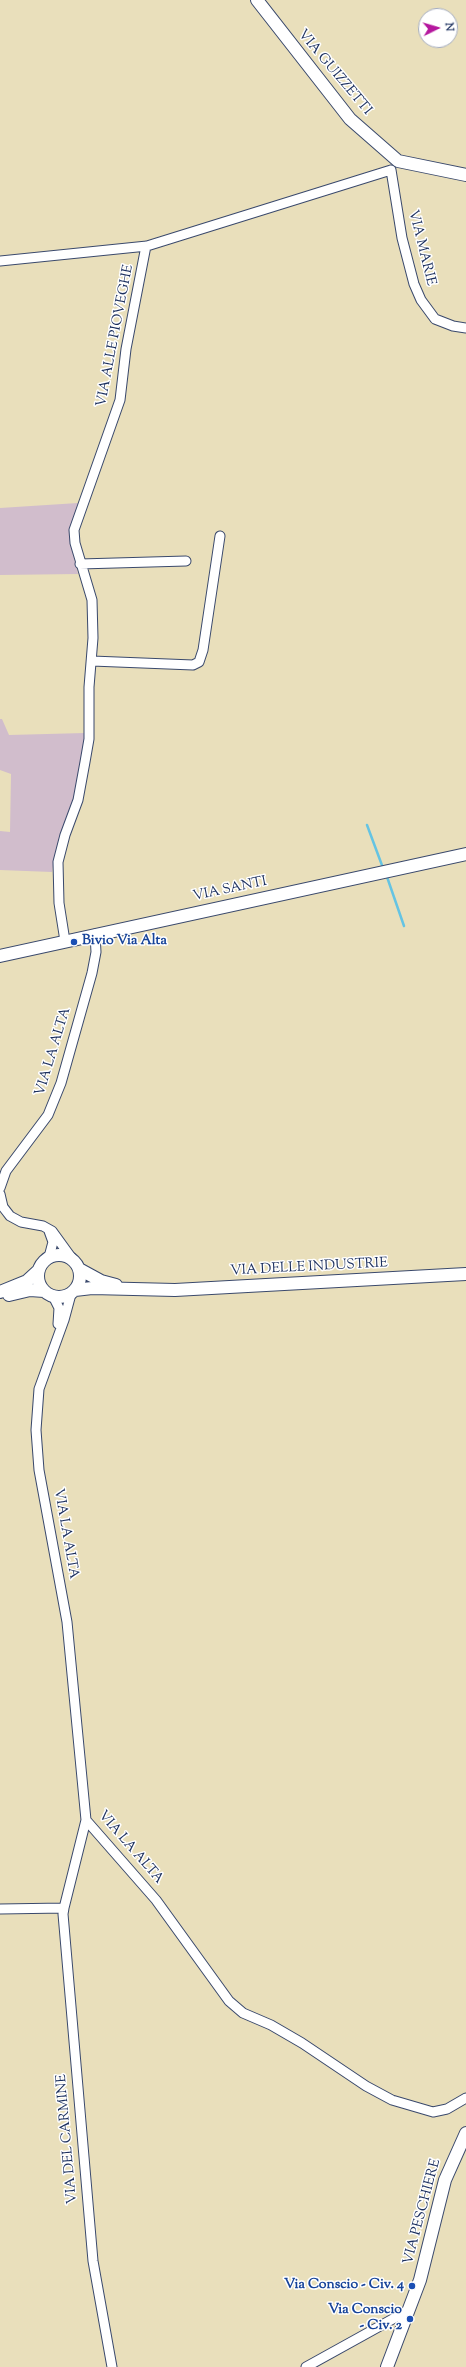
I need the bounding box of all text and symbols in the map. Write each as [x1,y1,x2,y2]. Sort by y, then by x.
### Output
north arrow [418,8,458,48]
text: N [441,22,457,32]
street label: VIA GUIZZETTI [293,27,375,119]
street label: VIA MARIE [403,208,439,288]
street label: VIA ALLE PIOVEGHE [94,263,138,409]
street label: VIA SANTI [191,874,269,906]
place label: Bivio Via Alta [82,934,167,950]
marker: Bivio Via Alta [69,937,79,947]
street label: VIA LA ALTA [33,1006,75,1098]
street label: VIA DELLE INDUSTRIE [230,1255,388,1281]
street label: VIA LA ALTA [49,1487,81,1581]
street label: VIA LA ALTA [94,1808,166,1888]
street label: VIA DEL CARMINE [54,2073,82,2205]
street label: VIA PESCHIERE [401,2157,445,2267]
place label: Via Conscio - Civ. 4 [284,2278,404,2294]
marker: Via Conscio - Civ. 4 [407,2281,417,2291]
place label: Via Conscio - Civ. 2 [328,2303,402,2336]
marker: Via Conscio - Civ. 2 [405,2314,415,2324]

